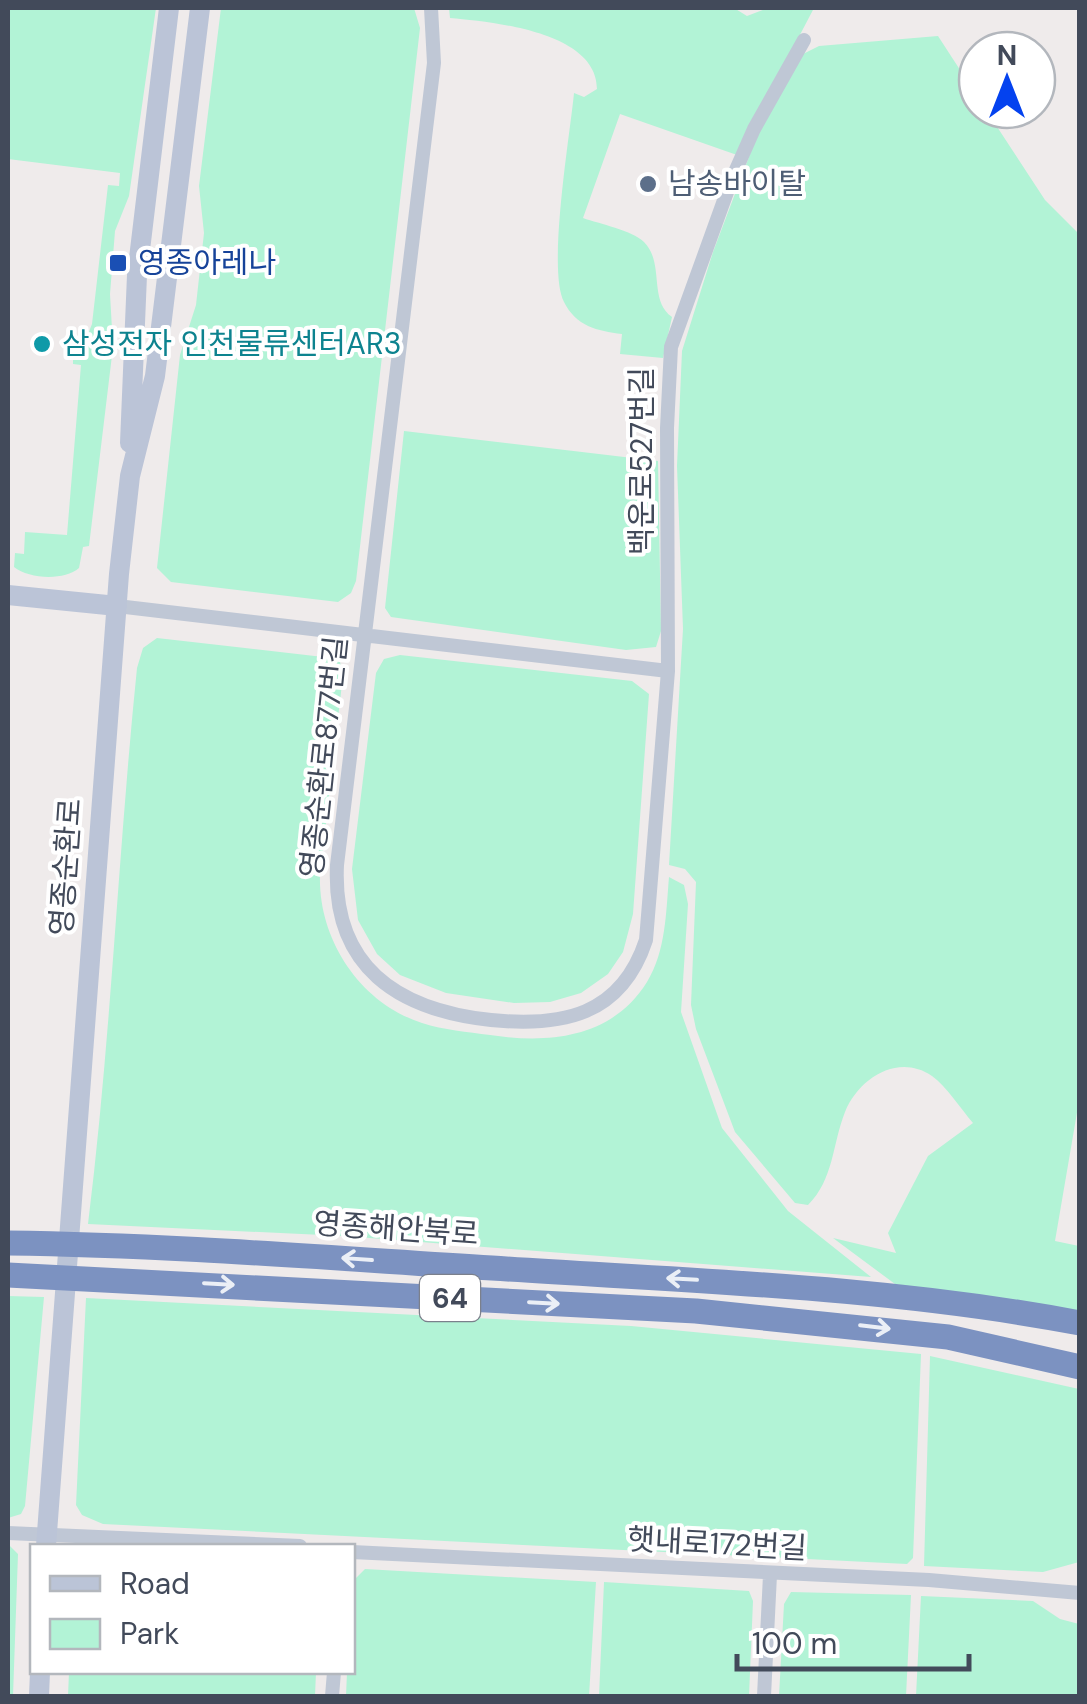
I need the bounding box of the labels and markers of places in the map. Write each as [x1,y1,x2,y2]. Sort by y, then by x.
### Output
place label: 남송바이탈 [668,164,806,203]
marker: 남송바이탈 [637,173,659,195]
place label: 영종아레나 [138,243,276,282]
marker: 영종아레나 [107,252,129,274]
place label: 삼성전자 인천물류센터AR3 [62,324,401,363]
marker: 삼성전자 인천물류센터AR3 [31,333,53,355]

